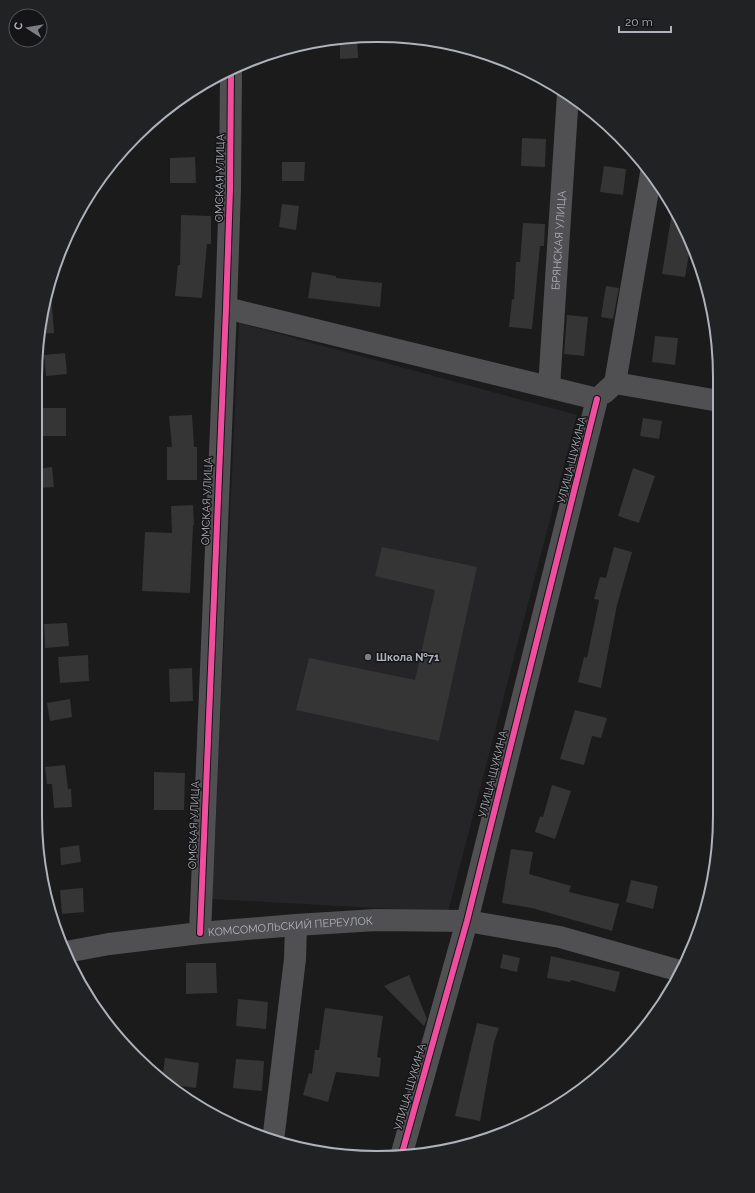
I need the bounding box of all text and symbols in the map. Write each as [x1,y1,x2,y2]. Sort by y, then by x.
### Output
north arrow [8,8,48,48]
scale bar [619,8,671,34]
text: 20 m [625,15,653,29]
text: С [12,21,26,31]
street label: ОМСКАЯ УЛИЦА [213,133,227,222]
street label: БРЯНСКАЯ УЛИЦА [549,190,568,290]
street label: УЛИЦА ЩУКИНА [555,414,589,505]
street label: ОМСКАЯ УЛИЦА [199,456,215,545]
place label: Школа №71 [376,651,440,664]
marker: Школа №71 [363,652,373,662]
street label: УЛИЦА ЩУКИНА [476,728,510,819]
street label: ОМСКАЯ УЛИЦА [186,780,202,869]
street label: КОМСОМОЛЬСКИЙ ПЕРЕУЛОК [207,914,373,939]
street label: УЛИЦА ЩУКИНА [391,1042,429,1132]

